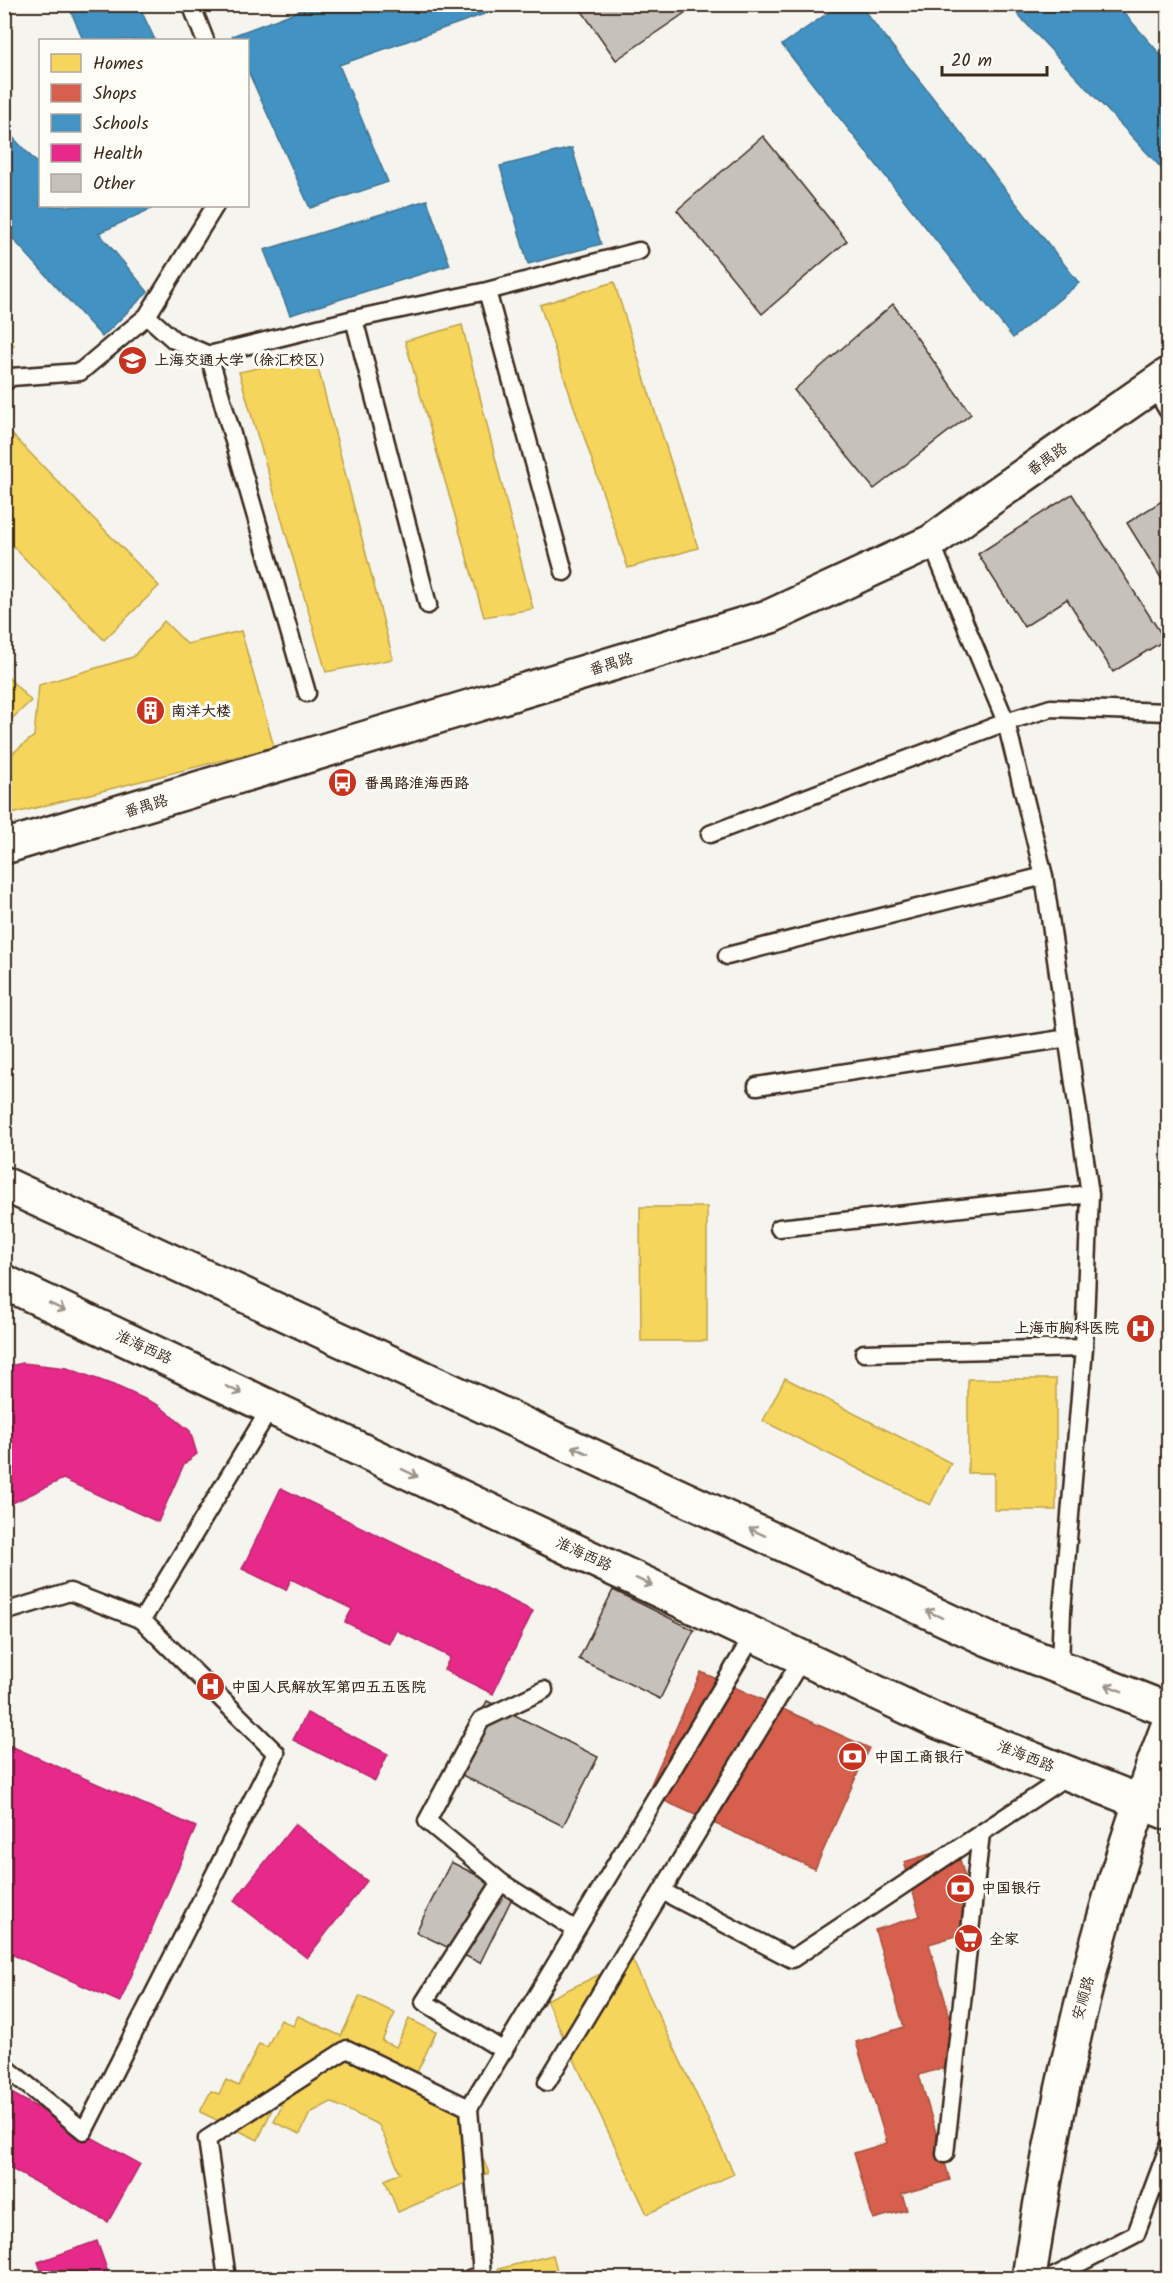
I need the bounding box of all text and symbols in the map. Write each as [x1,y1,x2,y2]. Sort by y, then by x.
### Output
legend [39,39,249,207]
scale bar [942,39,1047,77]
text: 20 m [951,47,992,76]
text: Homes [93,50,144,79]
text: Shops [93,80,137,109]
text: Schools [93,110,149,139]
text: Health [93,140,143,169]
text: Other [93,170,136,199]
school or university icon: 上海交通大学（徐汇校区） [117,344,149,376]
place label: 上海交通大学（徐汇校区） [154,349,334,373]
street label: 番禺路 [1022,437,1073,483]
street label: 番禺路 [586,647,636,683]
building icon: 南洋大楼 [134,695,166,727]
place label: 南洋大楼 [171,700,231,724]
bus stop icon: 番禺路淮海西路 [327,767,359,799]
place label: 番禺路淮海西路 [364,772,469,796]
street label: 番禺路 [121,789,171,825]
one-way arrow [48,1301,66,1313]
hospital icon: 上海市胸科医院 [1124,1312,1156,1344]
place label: 上海市胸科医院 [1014,1317,1119,1341]
street label: 淮海西路 [111,1324,176,1371]
one-way arrow [224,1384,242,1396]
one-way arrow [572,1444,590,1455]
one-way arrow [401,1467,419,1479]
one-way arrow [749,1525,767,1537]
street label: 淮海西路 [551,1531,616,1578]
one-way arrow [634,1577,652,1589]
one-way arrow [926,1607,944,1619]
hospital icon: 中国人民解放军第四五五医院 [194,1671,226,1703]
place label: 中国人民解放军第四五五医院 [231,1676,426,1700]
one-way arrow [1105,1682,1124,1693]
street label: 淮海西路 [993,1735,1058,1779]
bank icon: 中国工商银行 [837,1741,869,1773]
place label: 中国工商银行 [874,1746,964,1770]
bank icon: 中国银行 [944,1872,976,1904]
place label: 中国银行 [981,1877,1041,1901]
supermarket icon: 全家 [952,1923,984,1955]
place label: 全家 [989,1928,1019,1952]
street label: 安顺路 [1066,1973,1102,2023]

